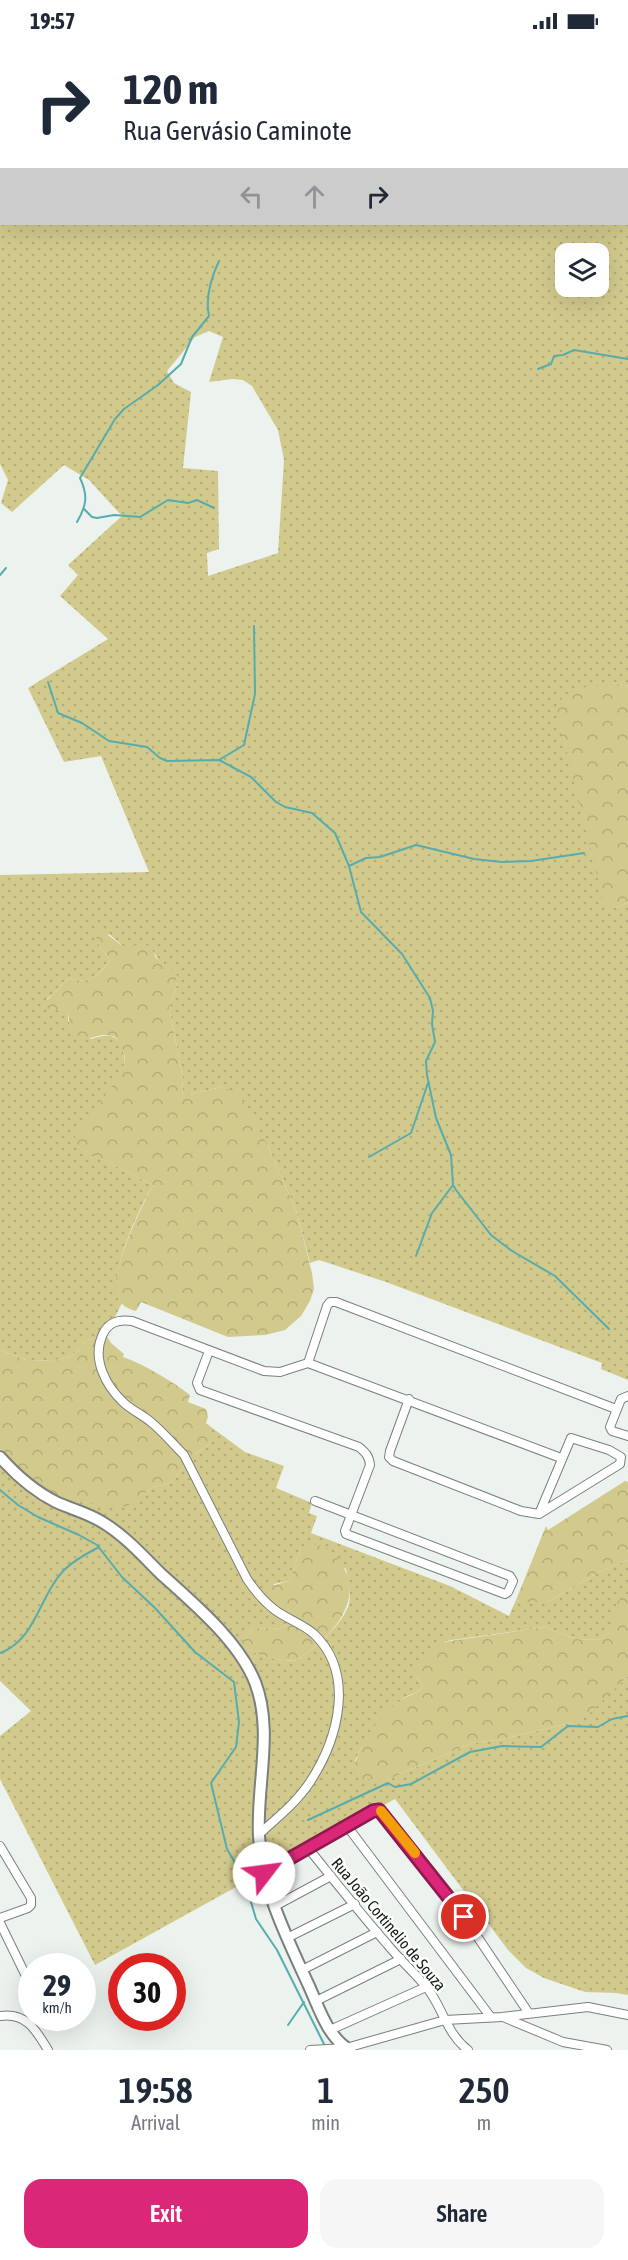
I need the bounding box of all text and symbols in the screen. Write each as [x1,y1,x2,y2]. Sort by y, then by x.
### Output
text: 19:57 [30,8,75,34]
text: 120 m [123,65,218,113]
icon: right [24,66,102,144]
text: Rua Gervásio Caminote [123,115,352,146]
icon: left [235,180,268,213]
icon: ahead [298,180,331,213]
icon: right [361,180,394,213]
map controls [555,243,609,297]
button: layers [555,243,609,297]
position arrow [232,1841,296,1905]
street label: Rua João Cortinelio de Souza [328,1854,450,1994]
pin [438,1891,489,1942]
icon: arrive [447,1900,480,1933]
speed limit sign: 30 [108,1953,186,2031]
text: 29 [43,1968,71,2002]
text: km/h [42,1999,72,2016]
text: 19:58 [119,2069,193,2111]
text: 1 [317,2069,334,2111]
text: 250 [459,2069,509,2111]
text: Arrival [131,2111,180,2134]
text: min [311,2111,340,2134]
text: m [477,2111,491,2134]
button: Exit [24,2179,308,2248]
button: Share [320,2179,604,2248]

